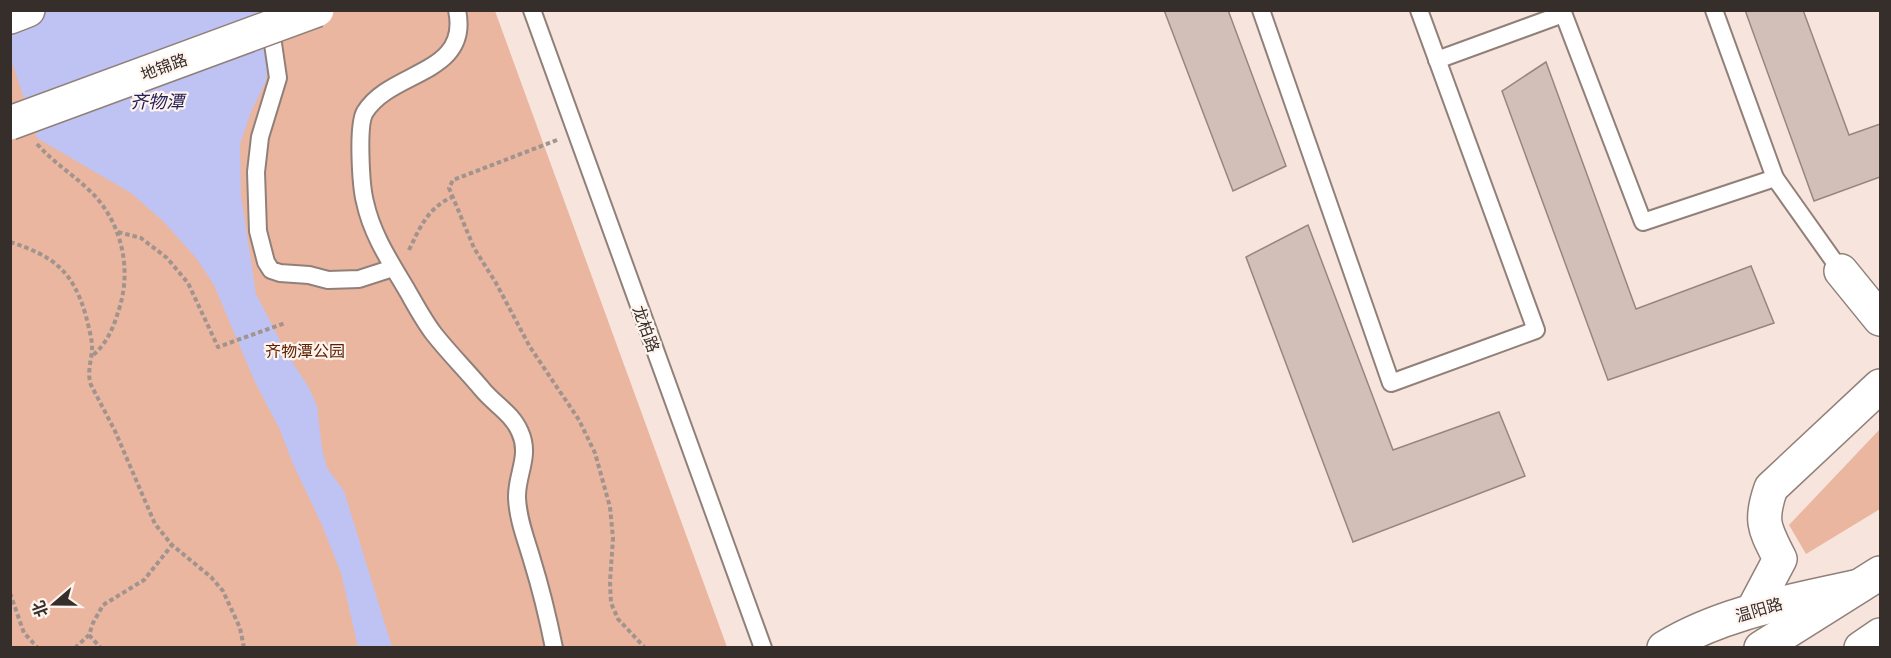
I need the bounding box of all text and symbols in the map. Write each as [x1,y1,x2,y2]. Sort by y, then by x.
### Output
street label: 地锦路 [139,51,189,83]
water label: 齐物潭 [130,92,187,112]
street label: 龙柏路 [630,304,662,354]
park label: 齐物潭公园 [265,343,345,360]
north arrow [24,574,84,634]
street label: 温阳路 [1734,595,1784,625]
text: 北 [30,599,51,619]

